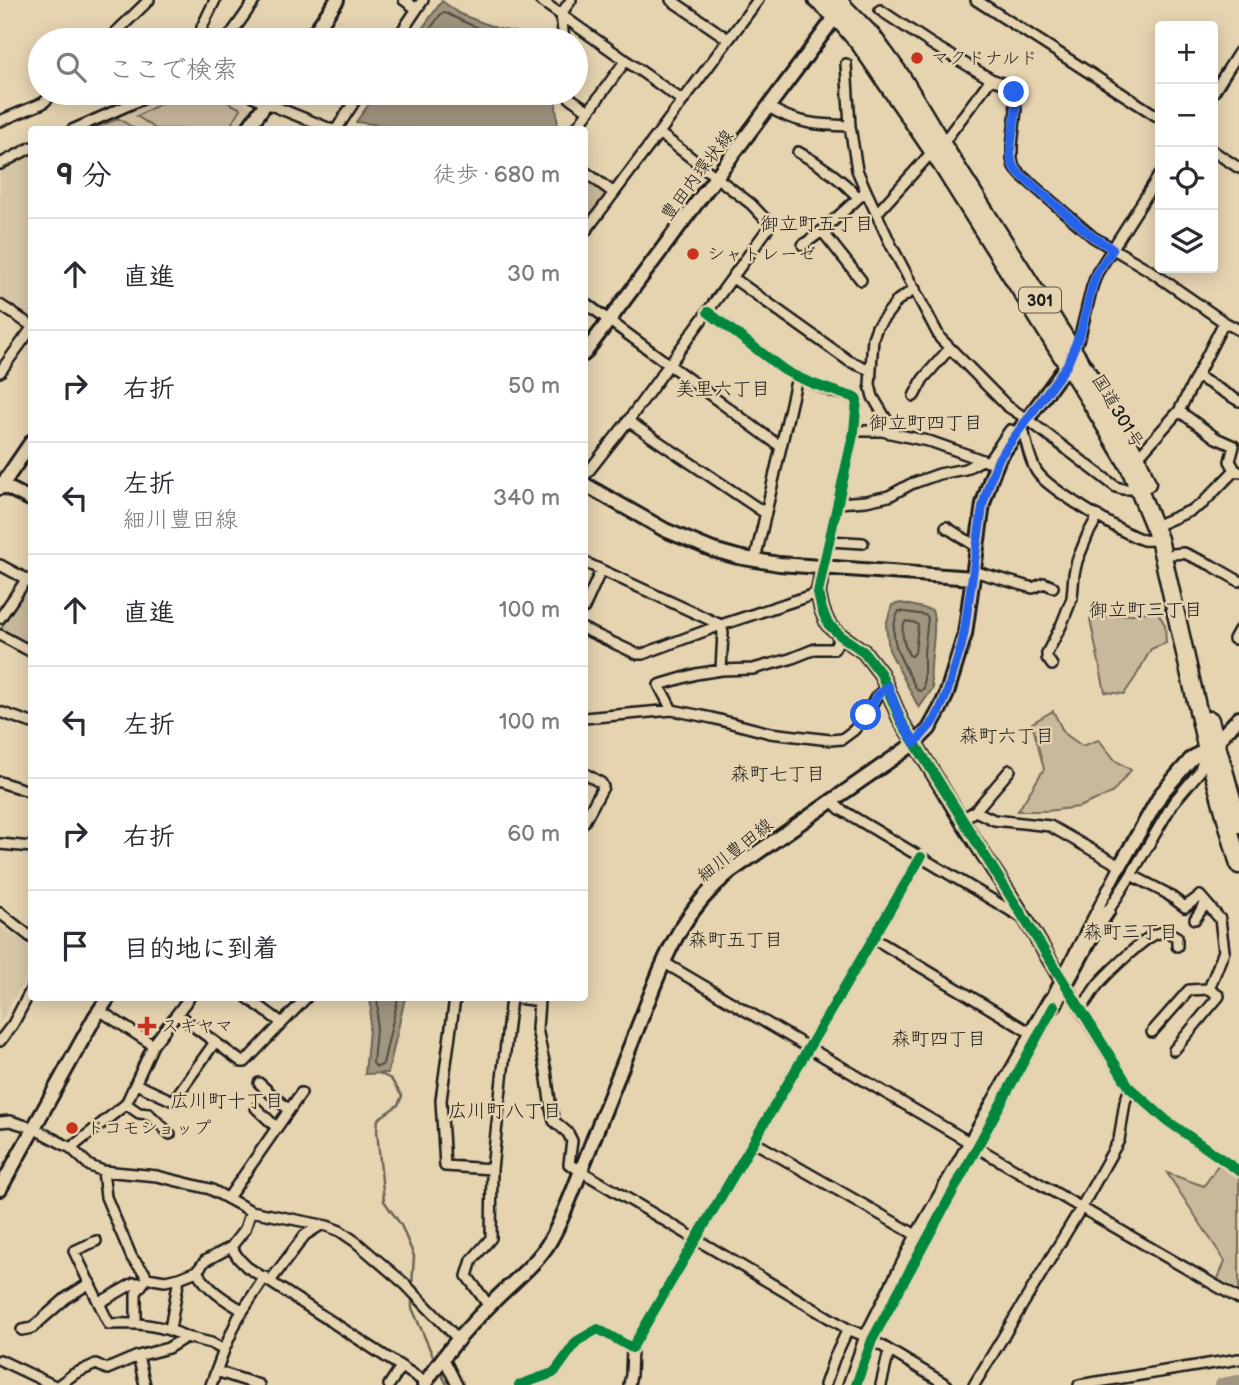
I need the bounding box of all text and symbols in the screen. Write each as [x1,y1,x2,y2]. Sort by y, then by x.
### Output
map controls [1155,21,1218,273]
button: + [1155,21,1218,84]
search box [28,28,588,105]
icon: search [52,48,90,86]
place label: マクドナルド [931,48,1038,69]
marker: マクドナルド [909,50,925,66]
text: ここで検索 [108,55,238,86]
route end [998,76,1029,107]
button: − [1155,84,1218,147]
street label: 豊田内環状線 [657,126,738,225]
button: locate [1155,147,1218,210]
text: 9 分 [56,158,112,194]
text: 徒歩 · 680 m [433,161,560,189]
button: layers [1155,210,1218,273]
district label: 御立町五丁目 [760,213,874,236]
place label: シャトレーゼ [707,244,816,265]
marker: シャトレーゼ [685,246,701,262]
icon: ahead [56,255,94,293]
text: 30 m [507,260,560,288]
text: 直進 [123,262,175,293]
road number: 301 [1019,288,1061,312]
icon: right [56,367,94,405]
street label: 国道301号 [1087,370,1148,452]
text: 50 m [508,372,560,400]
text: 右折 [123,374,175,405]
district label: 美里六丁目 [675,378,771,401]
district label: 御立町四丁目 [869,412,983,435]
text: 左折 [123,469,175,500]
icon: left [56,479,94,517]
text: 340 m [493,484,560,512]
text: 細川豊田線 [123,506,238,534]
icon: ahead [56,591,94,629]
text: 100 m [499,596,560,624]
text: 直進 [123,598,175,629]
district label: 御立町三丁目 [1089,599,1203,622]
route start [850,699,881,730]
icon: left [56,703,94,741]
text: 100 m [499,708,560,736]
text: 左折 [123,710,175,741]
district label: 森町六丁目 [959,725,1055,748]
district label: 森町七丁目 [730,763,826,786]
street label: 細川豊田線 [693,814,777,886]
icon: right [56,815,94,853]
text: 60 m [507,820,560,848]
text: 右折 [123,822,175,853]
district label: 森町三丁目 [1083,921,1179,944]
icon: arrive [56,927,94,965]
district label: 森町五丁目 [688,929,784,952]
text: 目的地に到着 [123,934,279,965]
place label: スギヤマ [161,1016,233,1037]
marker: スギヤマ [139,1018,155,1034]
district label: 森町四丁目 [891,1028,987,1051]
district label: 広川町十丁目 [170,1090,284,1113]
district label: 広川町八丁目 [448,1100,562,1123]
place label: ドコモショップ [86,1118,211,1139]
marker: ドコモショップ [64,1120,80,1136]

